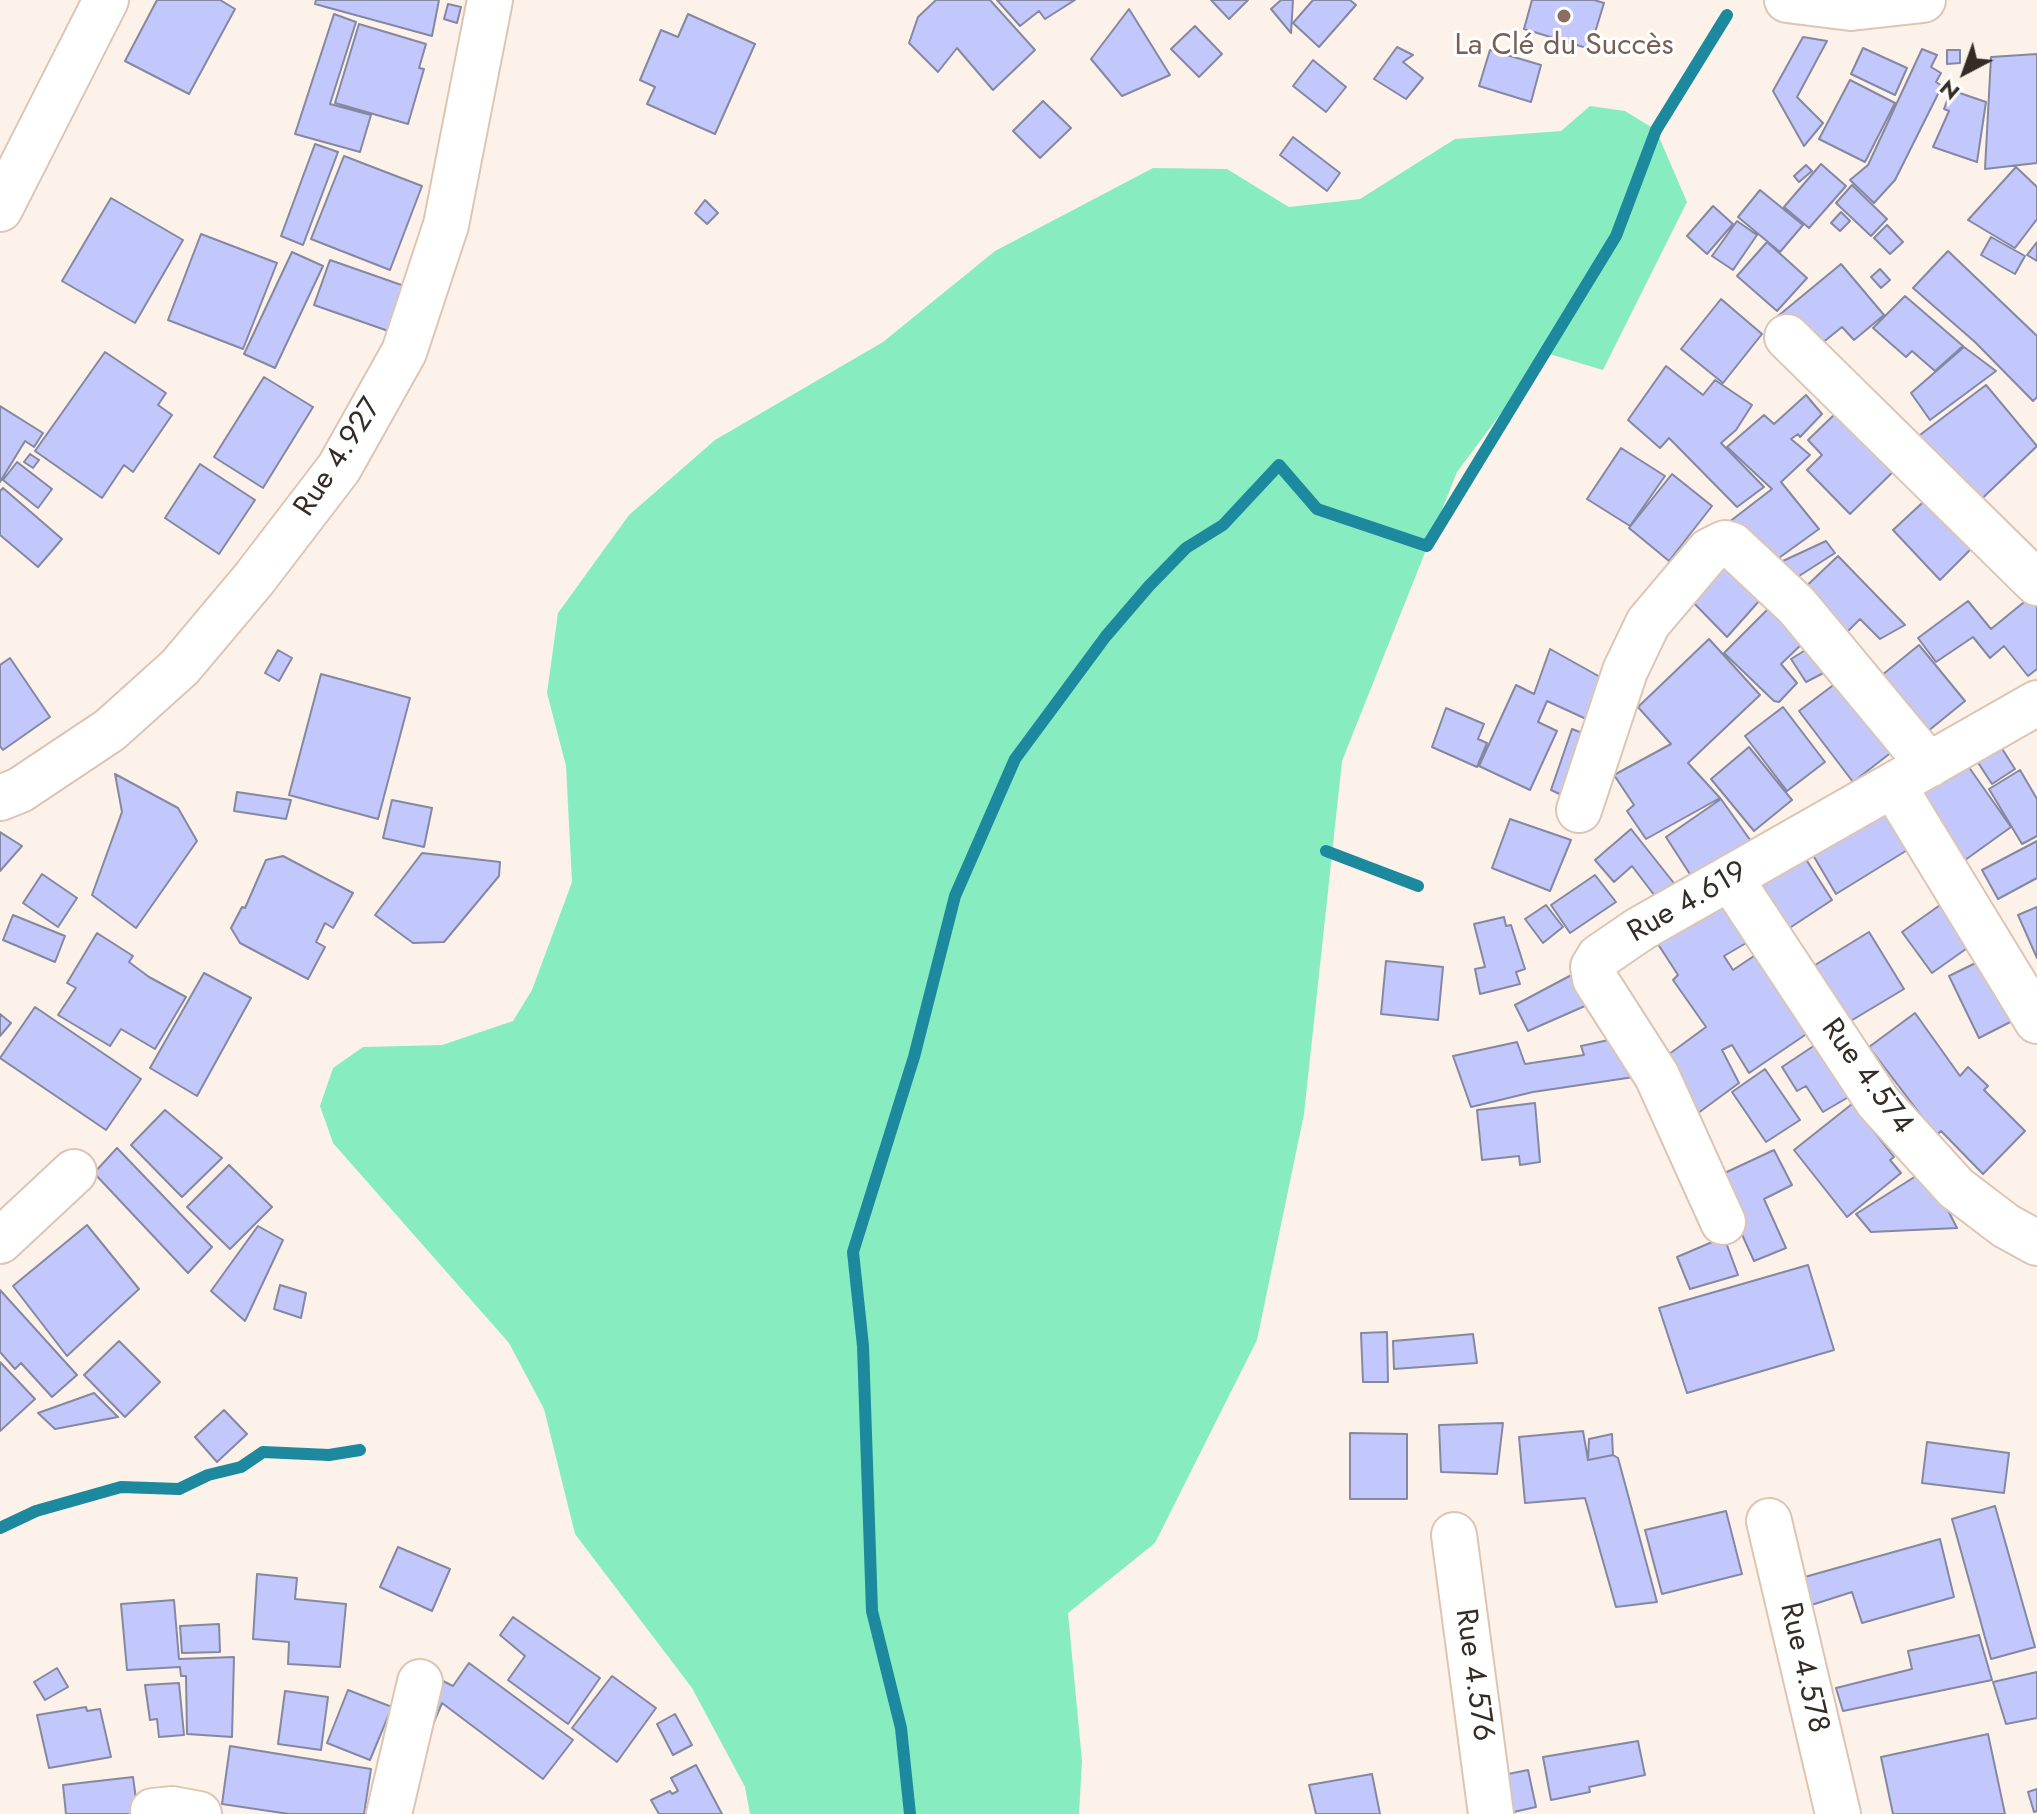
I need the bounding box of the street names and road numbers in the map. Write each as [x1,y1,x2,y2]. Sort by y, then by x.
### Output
street label: Rue 4.927 [288,392,390,524]
street label: Rue 4.619 [1622,855,1754,951]
street label: Rue 4.574 [1812,1012,1920,1142]
street label: Rue 4.578 [1771,1599,1835,1737]
street label: Rue 4.576 [1446,1606,1500,1744]

